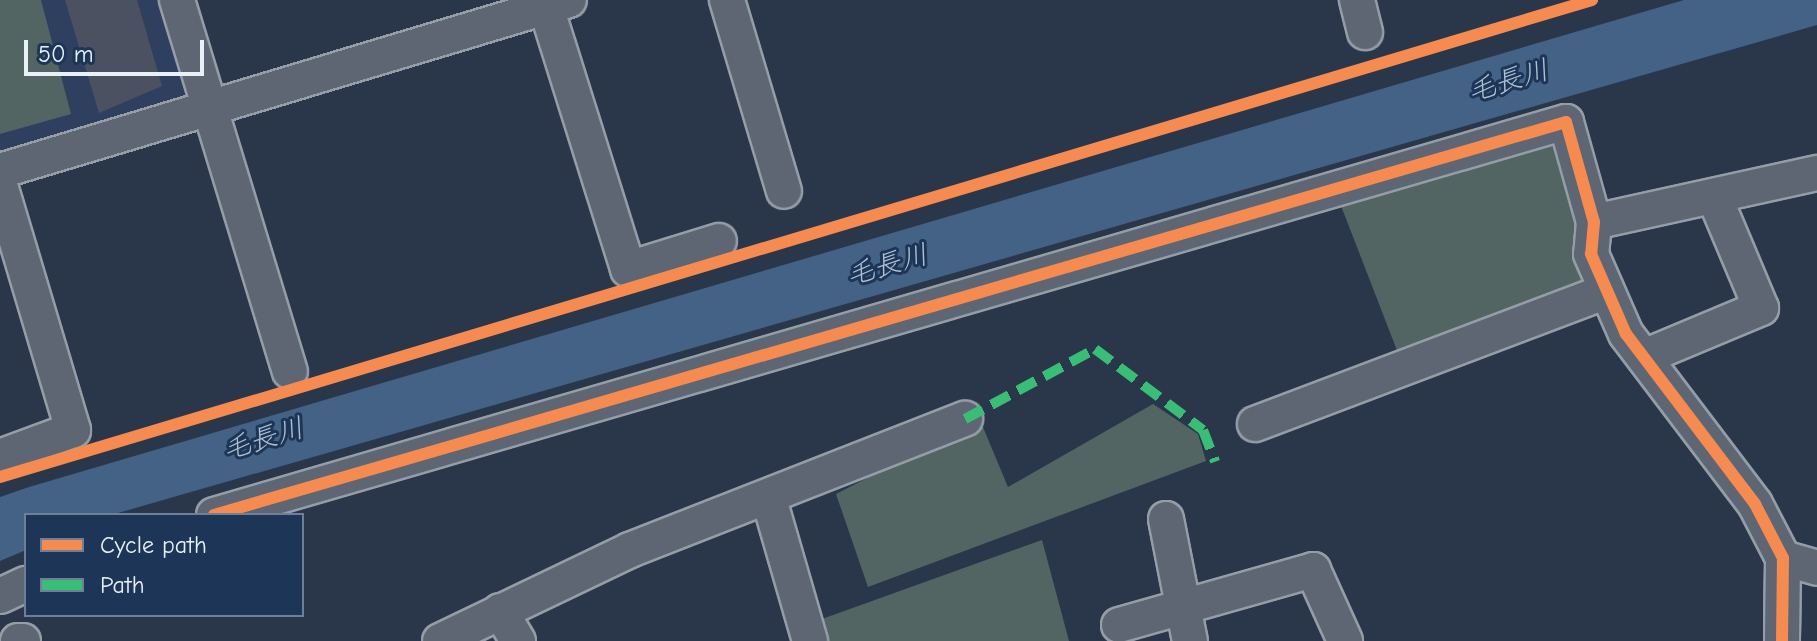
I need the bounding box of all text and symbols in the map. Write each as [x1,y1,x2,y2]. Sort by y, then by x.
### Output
scale bar [28,24,208,74]
text: 50 m [38,40,94,68]
water label: 毛長川 [1463,53,1553,109]
water label: 毛長川 [842,237,932,293]
water label: 毛長川 [218,411,308,467]
legend [24,513,304,617]
text: Cycle path [100,531,207,559]
text: Path [100,571,145,599]

